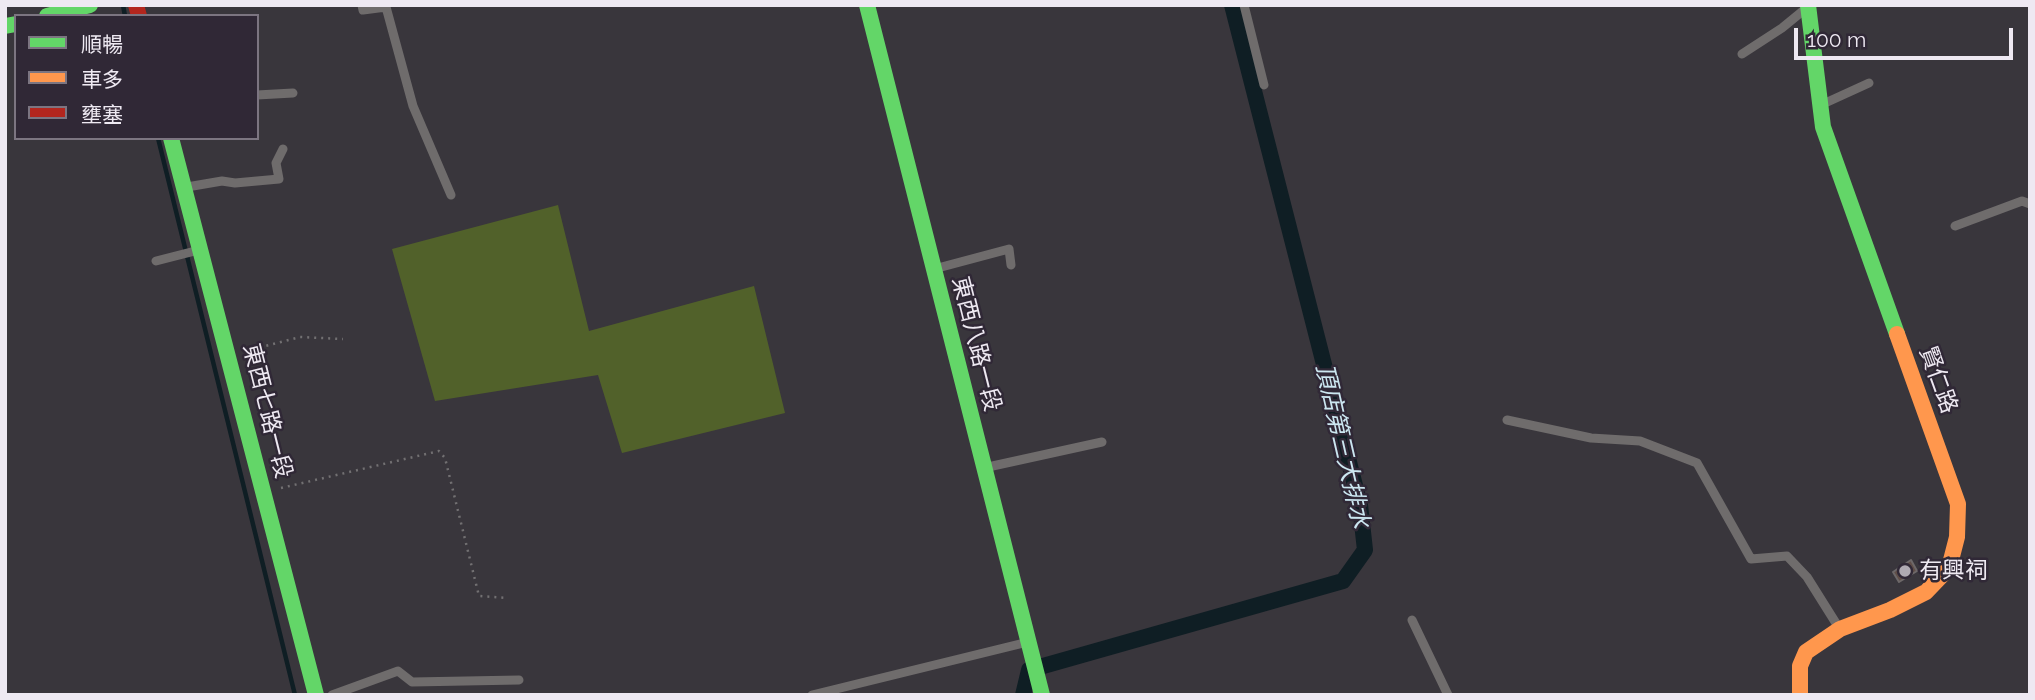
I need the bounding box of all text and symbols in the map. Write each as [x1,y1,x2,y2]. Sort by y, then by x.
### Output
legend [14,14,259,140]
scale bar [1797,14,2016,58]
text: 100 m [1807,27,1866,52]
text: 順暢 [81,32,123,57]
text: 車多 [81,67,123,92]
text: 壅塞 [81,102,123,127]
street label: 東西八路一段 [946,274,1006,414]
street label: 東西七路一段 [237,341,297,481]
street label: 賢仁路 [1913,343,1963,417]
water label: 頂店第三大排水 [1309,361,1375,531]
place label: 有興祠 [1919,557,1988,585]
marker: 有興祠 [1897,563,1913,579]

